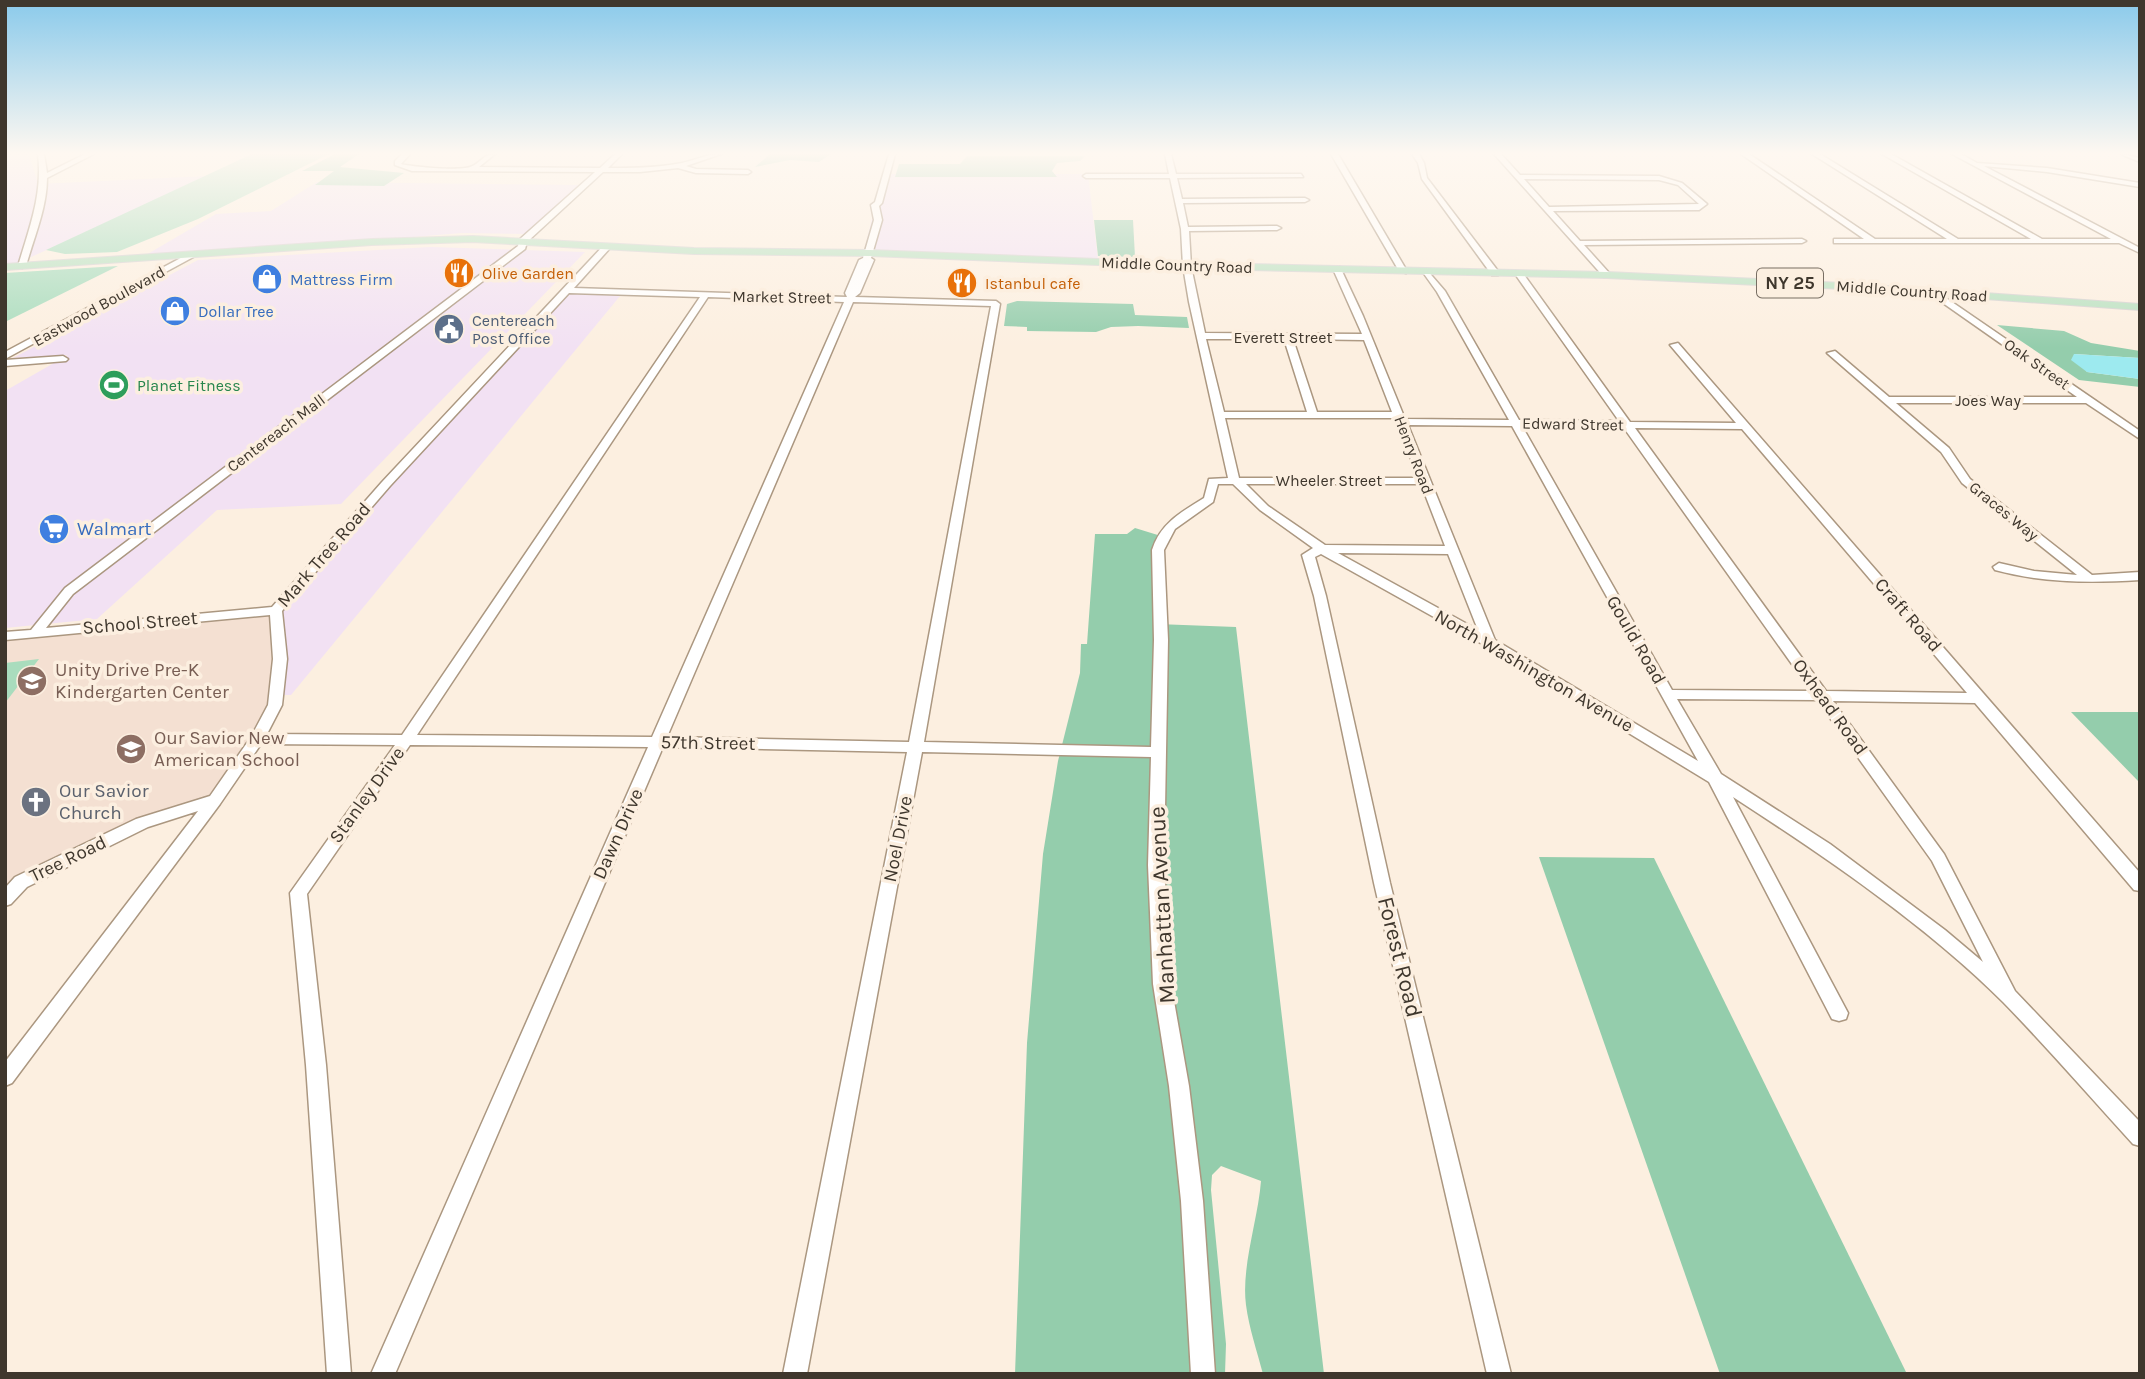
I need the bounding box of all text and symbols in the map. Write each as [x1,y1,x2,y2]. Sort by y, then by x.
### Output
street label: Middle Country Road [1101,253,1253,277]
restaurant icon: Olive Garden [442,256,476,290]
street label: Eastwood Boulevard [30,262,168,350]
shop icon: Mattress Firm [250,262,284,296]
place label: Olive Garden [482,264,574,283]
restaurant icon: Istanbul cafe [945,266,979,300]
road number: NY 25 [1757,268,1823,298]
place label: Mattress Firm [290,270,393,289]
place label: Istanbul cafe [985,274,1081,293]
street label: Middle Country Road [1836,276,1988,306]
street label: Market Street [732,287,832,307]
shop icon: Dollar Tree [158,294,192,328]
place label: Dollar Tree [198,302,274,321]
place label: Centereach Post Office [472,311,555,348]
public building icon: Centereach Post Office [432,312,466,346]
street label: Everett Street [1234,328,1333,347]
street label: Oak Street [2000,334,2074,394]
sports icon: Planet Fitness [97,368,131,402]
place label: Planet Fitness [137,376,241,395]
street label: Centereach Mall [223,390,329,476]
street label: Joes Way [1955,391,2021,410]
street label: Henry Road [1390,413,1438,497]
street label: Edward Street [1522,414,1624,434]
street label: Wheeler Street [1276,471,1382,490]
street label: Graces Way [1966,477,2043,545]
street label: Mark Tree Road [273,498,375,612]
supermarket icon: Walmart [37,512,71,546]
place label: Walmart [77,518,151,540]
street label: Craft Road [1870,573,1946,657]
street label: Gould Road [1602,592,1670,688]
street label: North Washington Avenue [1431,605,1637,737]
street label: School Street [82,607,198,639]
street label: Oxhead Road [1788,655,1872,759]
place label: Unity Drive Pre-K Kindergarten Center [55,659,229,703]
school or university icon: Unity Drive Pre-K Kindergarten Center [15,664,49,698]
place label: Our Savior New American School [154,727,300,771]
street label: 57th Street [660,731,756,755]
school or university icon: Our Savior New American School [114,732,148,766]
street label: Stanley Drive [325,743,409,847]
place label: Our Savior Church [59,780,149,824]
church icon: Our Savior Church [19,785,53,819]
street label: Dawn Drive [588,785,648,883]
street label: Noel Drive [879,794,917,884]
street label: Manhattan Avenue [1143,806,1181,1004]
street label: Tree Road [26,831,110,887]
street label: Forest Road [1372,894,1428,1020]

